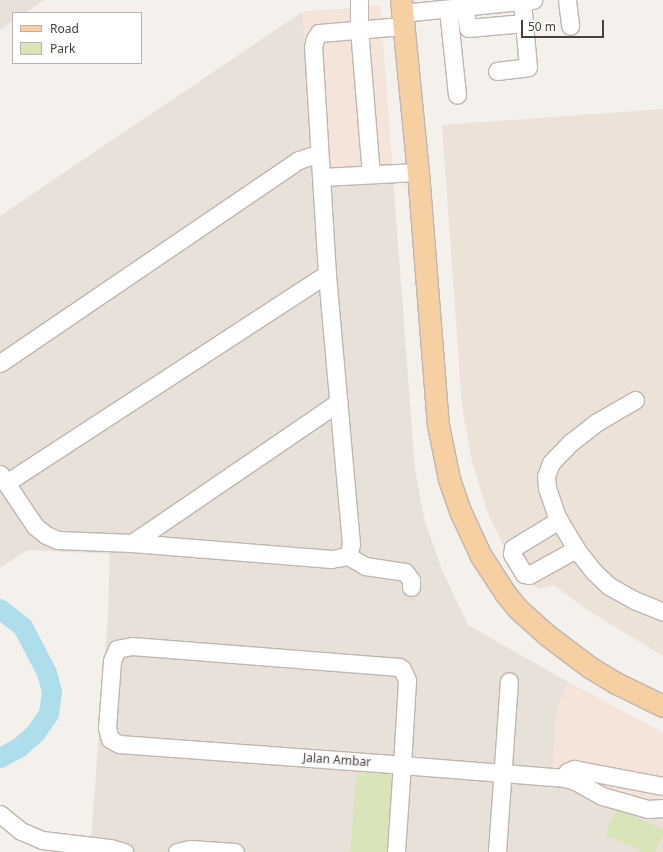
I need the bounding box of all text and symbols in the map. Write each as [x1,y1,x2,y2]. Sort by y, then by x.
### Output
legend [12,12,142,64]
scale bar [523,12,606,38]
text: 50 m [528,18,556,35]
text: Road [50,20,79,37]
text: Park [50,40,75,57]
street label: Jalan Ambar [302,750,372,770]

